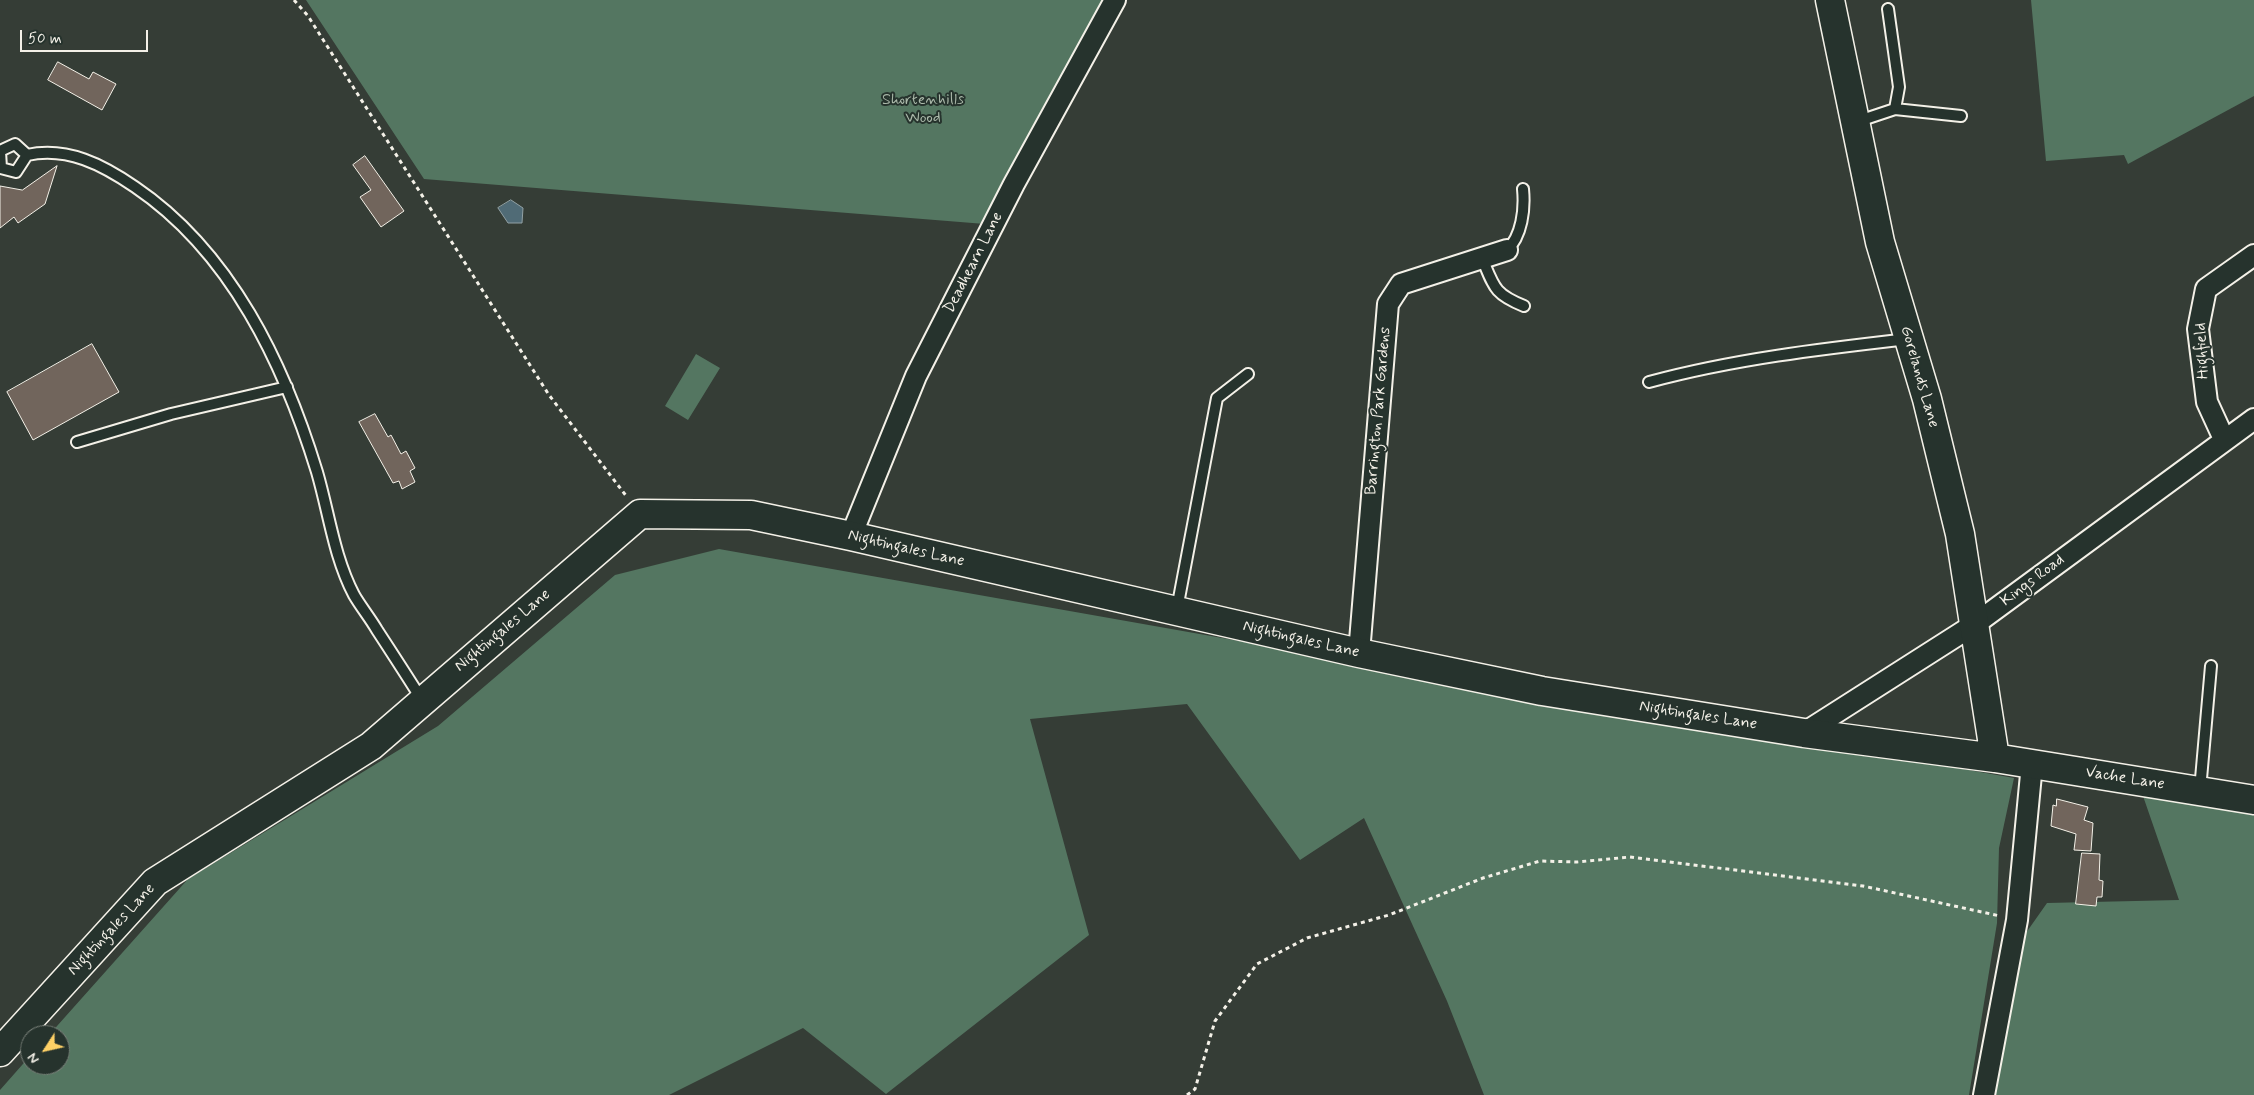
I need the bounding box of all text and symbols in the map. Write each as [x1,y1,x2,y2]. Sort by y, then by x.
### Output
scale bar [22,20,150,52]
text: 50 m [28,29,62,49]
park label: Shortenhills Wood [882,91,964,129]
street label: Deadhearn Lane [940,209,1008,317]
street label: Highfield [2192,322,2214,380]
street label: Gorelands Lane [1895,324,1943,430]
street label: Barrington Park Gardens [1362,326,1396,496]
street label: Nightingales Lane [846,526,966,572]
street label: Kings Road [1997,551,2069,611]
street label: Nightingales Lane [451,585,555,677]
street label: Nightingales Lane [1241,617,1361,663]
street label: Nightingales Lane [1638,697,1758,735]
street label: Vache Lane [2084,763,2166,795]
street label: Nightingales Lane [64,880,160,980]
north arrow [20,1025,70,1075]
text: N [23,1049,44,1067]

